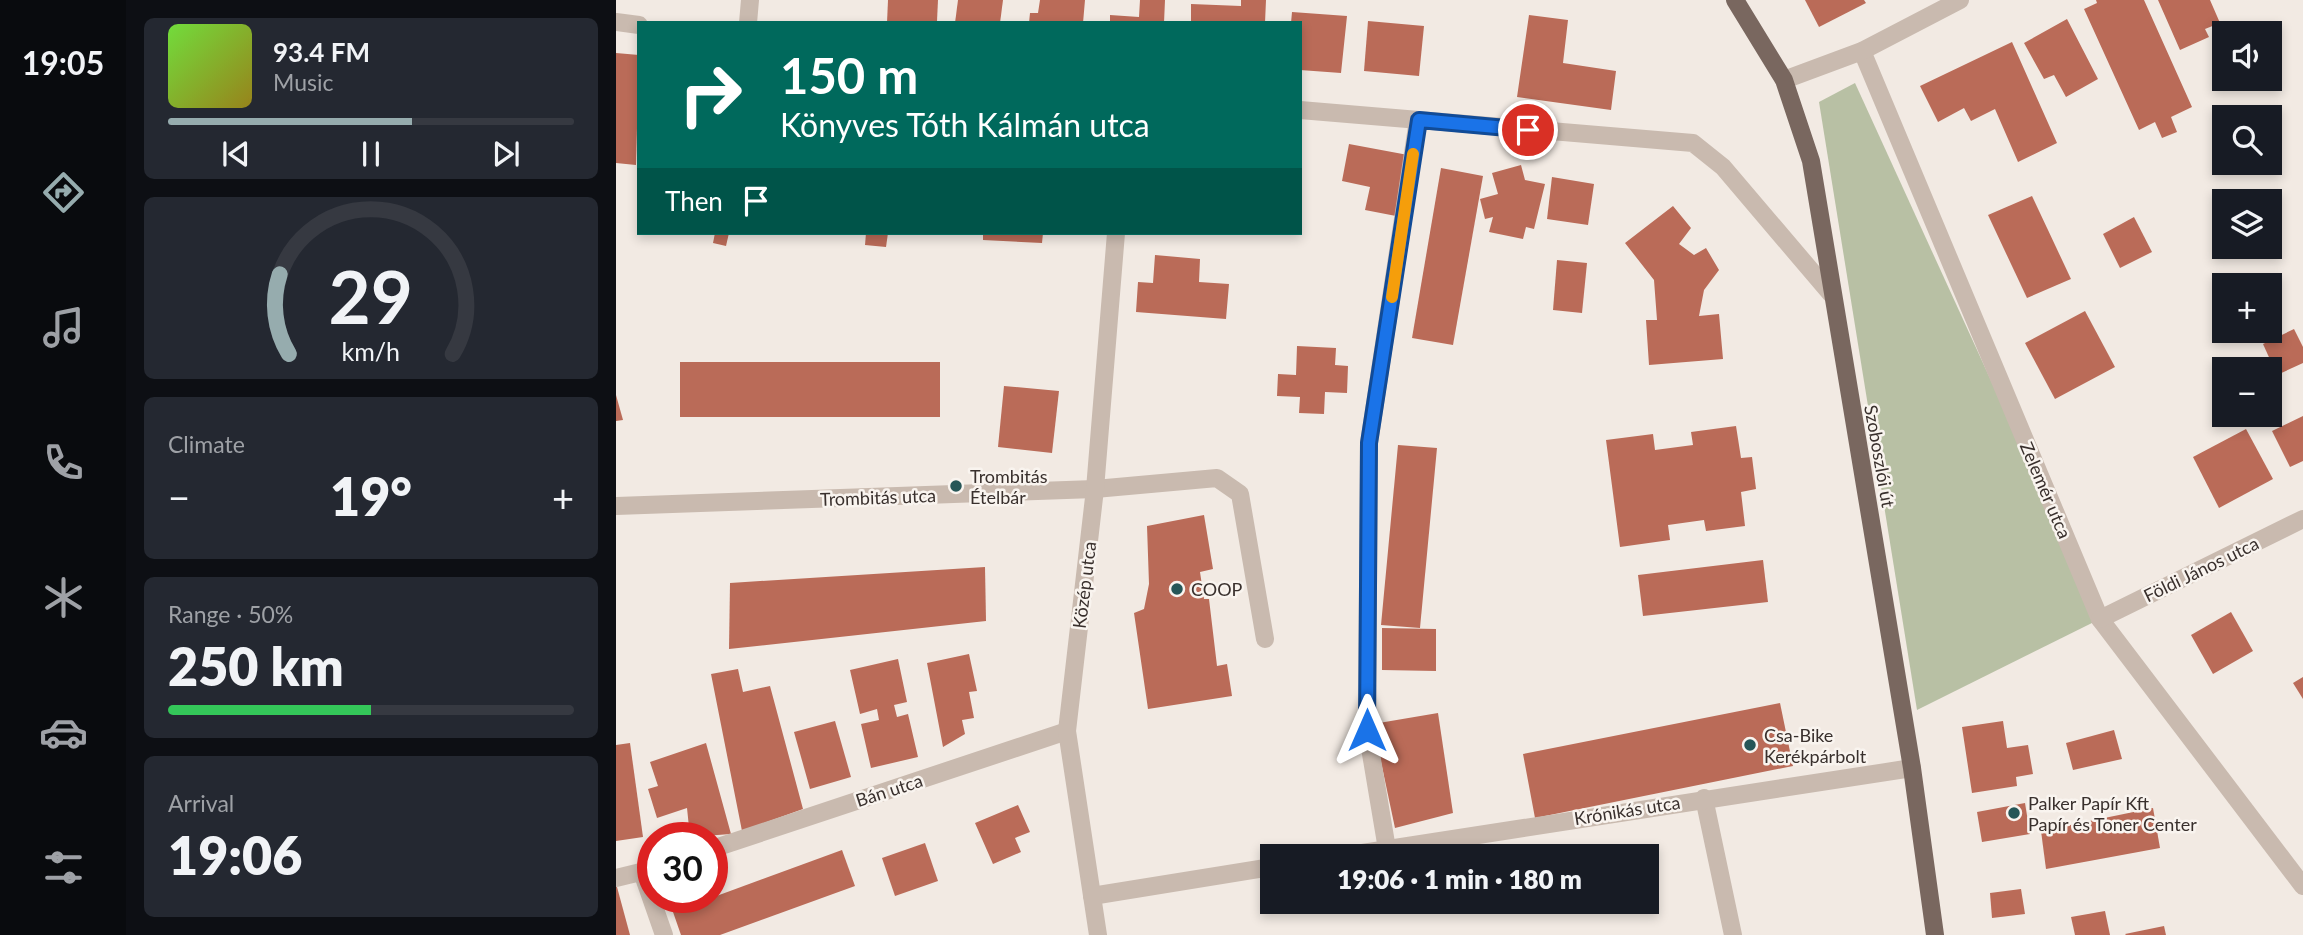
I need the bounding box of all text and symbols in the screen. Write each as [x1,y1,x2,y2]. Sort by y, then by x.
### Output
map controls [2212,21,2282,427]
button: sound [2212,21,2282,91]
text: 93.4 FM [273,36,370,68]
text: 19:05 [22,43,104,82]
text: 150 m [780,46,918,104]
icon: right [665,49,756,140]
text: Music [273,68,333,96]
pin [1498,100,1558,160]
text: Könyves Tóth Kálmán utca [780,105,1150,144]
button: search [2212,105,2282,175]
icon: arrive [1509,111,1547,149]
icon: previous [217,135,255,173]
icon: pause [352,135,390,173]
icon: next [487,135,525,173]
icon: directions [39,168,88,217]
icon: arrive [737,182,775,220]
text: Then [665,185,723,217]
button: layers [2212,189,2282,259]
text: 29 [329,253,413,341]
button: + [2212,273,2282,343]
icon: music [39,303,88,352]
text: km/h [342,336,400,366]
button: − [2212,357,2282,427]
street label: Szoboszlói út [1860,403,1900,510]
text: Climate [168,430,245,458]
icon: phone [39,438,88,487]
street label: Zelemér utca [2016,438,2076,542]
text: 19° [330,465,412,527]
place label: Trombitás Ételbár [970,465,1048,508]
text: − [168,474,190,520]
text: + [552,474,574,520]
marker: Trombitás Ételbár [948,478,964,494]
street label: Trombitás utca [820,484,936,510]
street label: Földi János utca [2140,532,2262,606]
street label: Közép utca [1068,540,1100,630]
icon: climate [39,573,88,622]
place label: COOP [1191,578,1243,600]
marker: COOP [1169,581,1185,597]
text: Range · 50% [168,600,293,628]
text: 250 km [168,635,344,697]
position arrow [1330,693,1404,767]
icon: car [39,708,88,757]
place label: Csa-Bike Kerékpárbolt [1764,724,1867,767]
marker: Csa-Bike Kerékpárbolt [1742,737,1758,753]
street label: Bán utca [853,769,925,811]
text: Arrival [168,789,234,817]
street label: Krónikás utca [1572,791,1682,829]
place label: Palker Papír Kft Papír és Toner Center [2028,792,2197,835]
marker: Palker Papír Kft Papír és Toner Center [2006,805,2022,821]
speed limit sign: 30 [637,822,728,913]
text: 19:06 [168,824,302,886]
icon: filters [39,843,88,892]
text: 19:06 · 1 min · 180 m [1337,863,1582,895]

